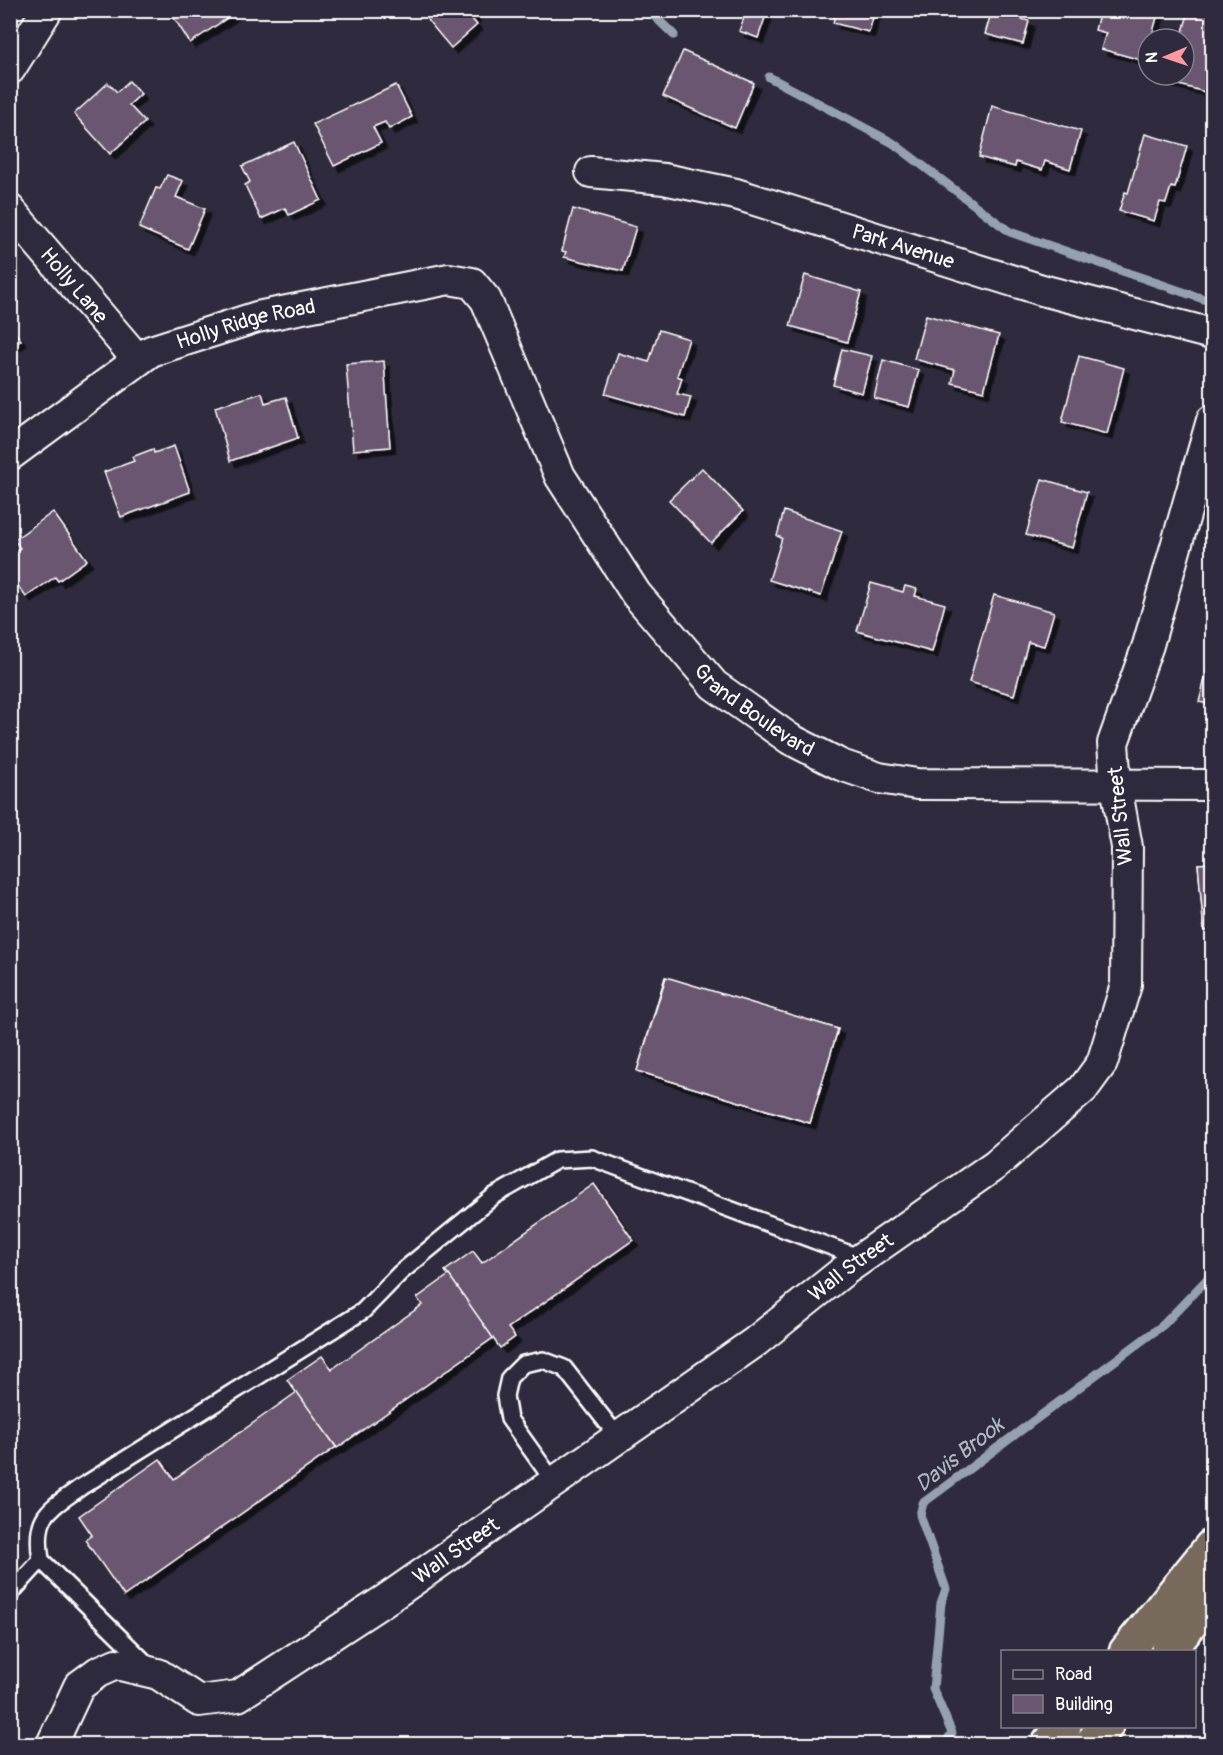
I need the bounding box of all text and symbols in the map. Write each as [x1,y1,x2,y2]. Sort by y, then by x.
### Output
north arrow [1136,27,1196,87]
text: N [1142,52,1162,63]
street label: Park Avenue [848,218,958,276]
street label: Holly Lane [34,242,114,330]
street label: Holly Ridge Road [173,293,318,356]
street label: Grand Boulevard [688,658,819,763]
street label: Wall Street [1102,765,1139,867]
street label: Wall Street [803,1227,899,1308]
water label: Davis Brook [910,1410,1011,1498]
street label: Wall Street [408,1511,505,1590]
legend [1001,1650,1196,1728]
text: Road [1055,1663,1092,1686]
text: Building [1055,1693,1113,1716]

